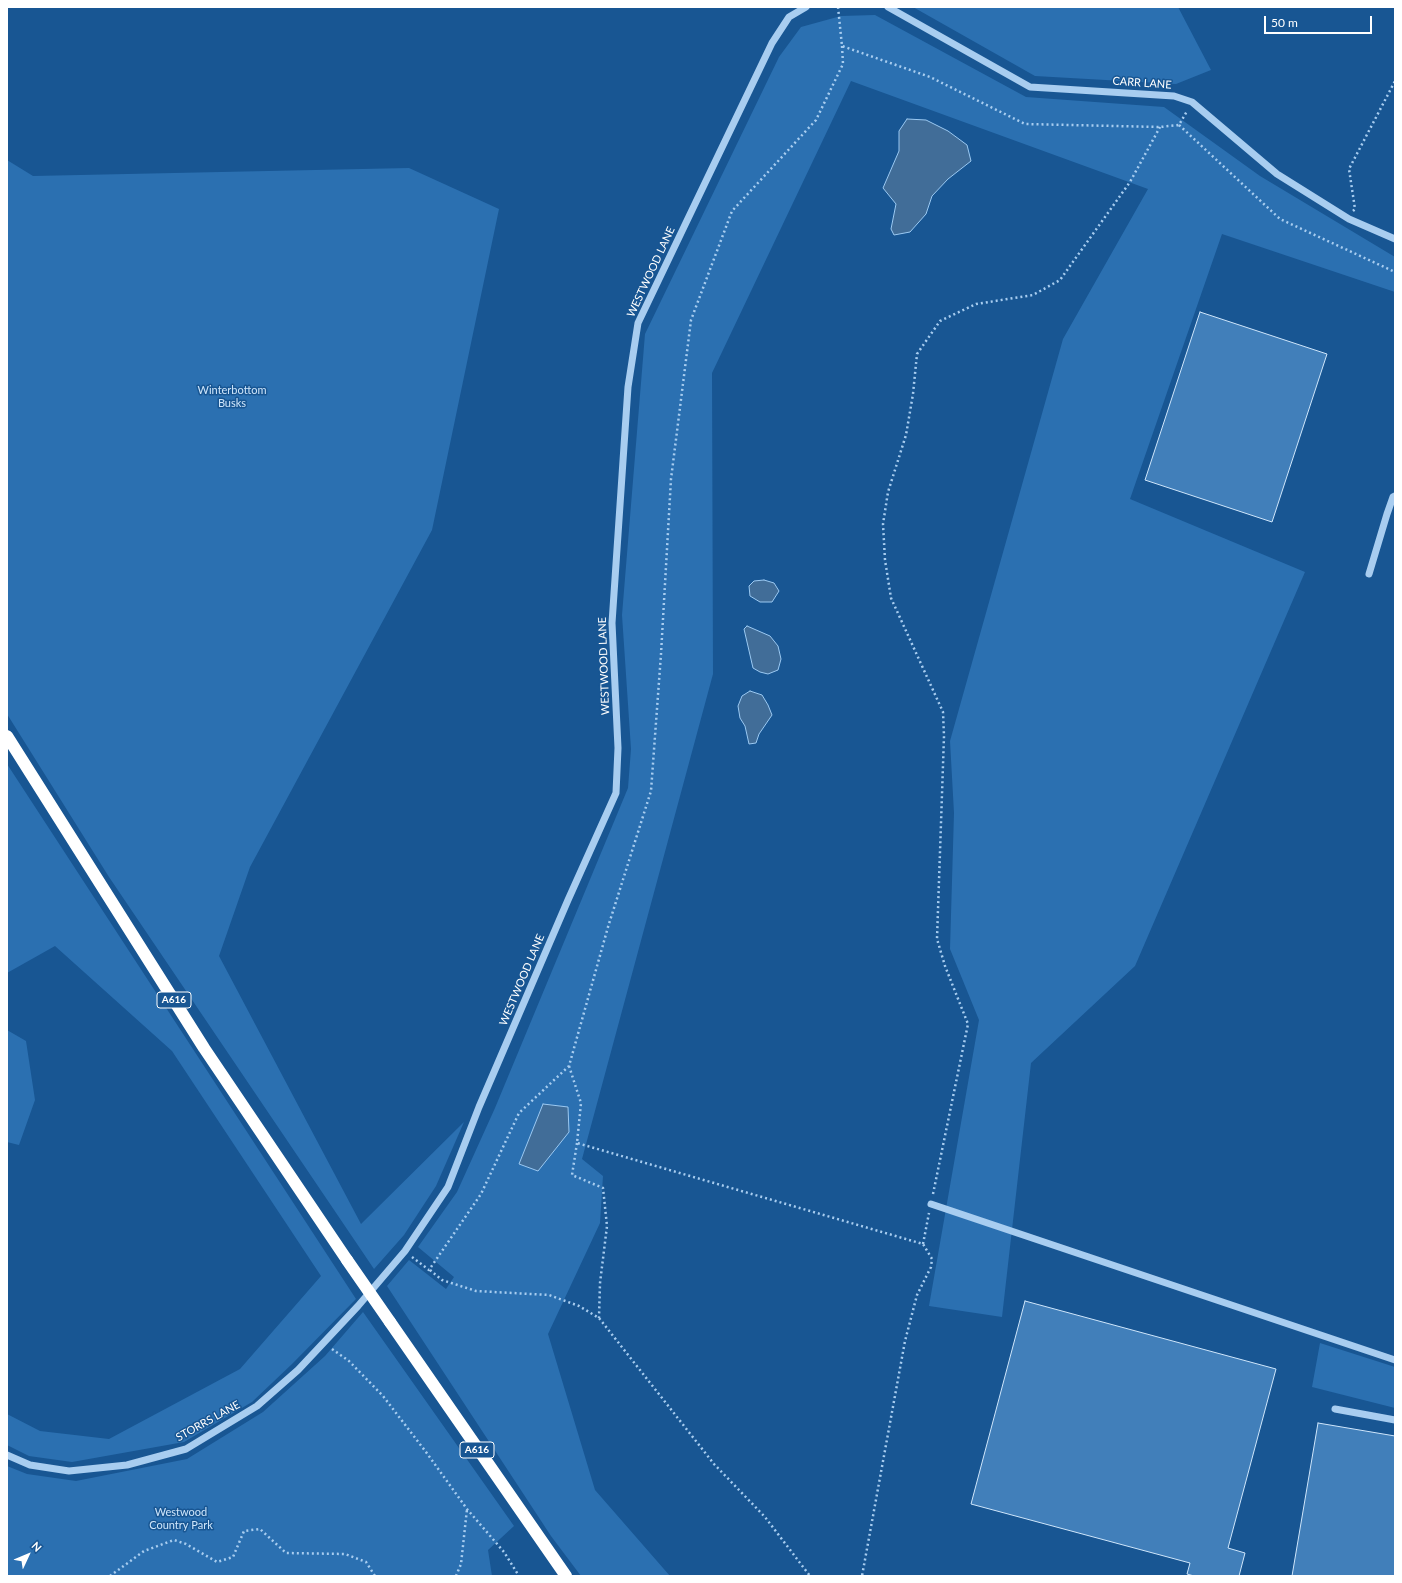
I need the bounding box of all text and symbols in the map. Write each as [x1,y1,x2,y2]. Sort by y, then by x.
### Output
scale bar [1266,8,1374,34]
text: 50 m [1271,15,1298,30]
street label: CARR LANE [1112,74,1172,92]
street label: WESTWOOD LANE [624,225,678,319]
park label: Winterbottom Busks [198,383,266,409]
street label: WESTWOOD LANE [596,617,612,715]
street label: WESTWOOD LANE [497,932,547,1028]
road number: A616 [157,992,191,1008]
street label: STORRS LANE [174,1398,242,1444]
road number: A616 [460,1442,494,1458]
park label: Westwood Country Park [149,1505,213,1531]
north arrow [8,1535,48,1575]
text: N [29,1539,45,1554]

